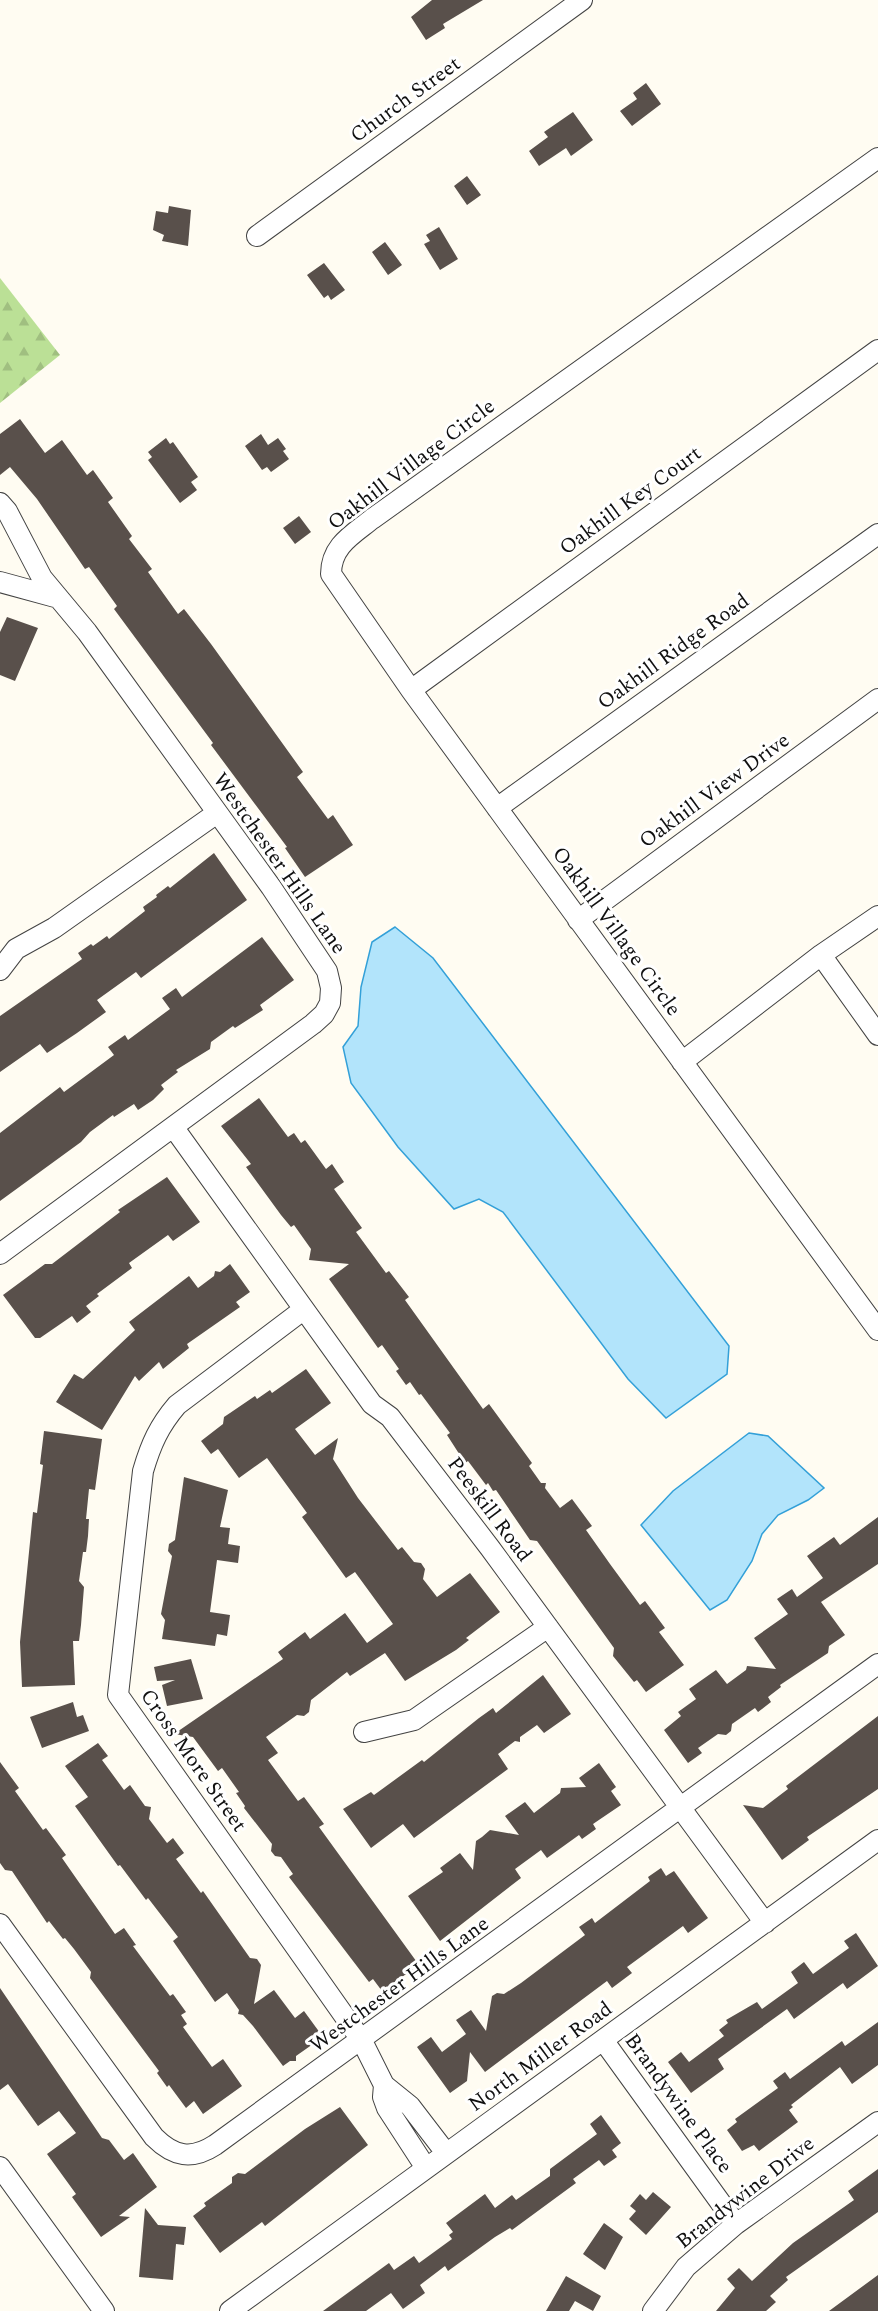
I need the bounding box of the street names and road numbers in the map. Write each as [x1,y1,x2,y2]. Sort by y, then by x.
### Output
street label: Church Street [344,49,468,151]
street label: Oakhill Village Circle [321,391,502,539]
street label: Oakhill Key Court [553,438,708,563]
street label: Oakhill Ridge Road [591,586,756,718]
street label: Oakhill View Drive [632,725,797,857]
street label: Westchester Hills Lane [204,766,354,961]
street label: Oakhill Village Circle [544,840,689,1023]
street label: Peeskill Road [439,1450,540,1569]
street label: Cross More Street [132,1682,255,1839]
street label: Westchester Hills Lane [303,1909,496,2061]
street label: North Miller Road [462,1993,619,2120]
street label: Brandywine Place [616,2027,740,2180]
street label: Brandywine Drive [670,2128,822,2257]

